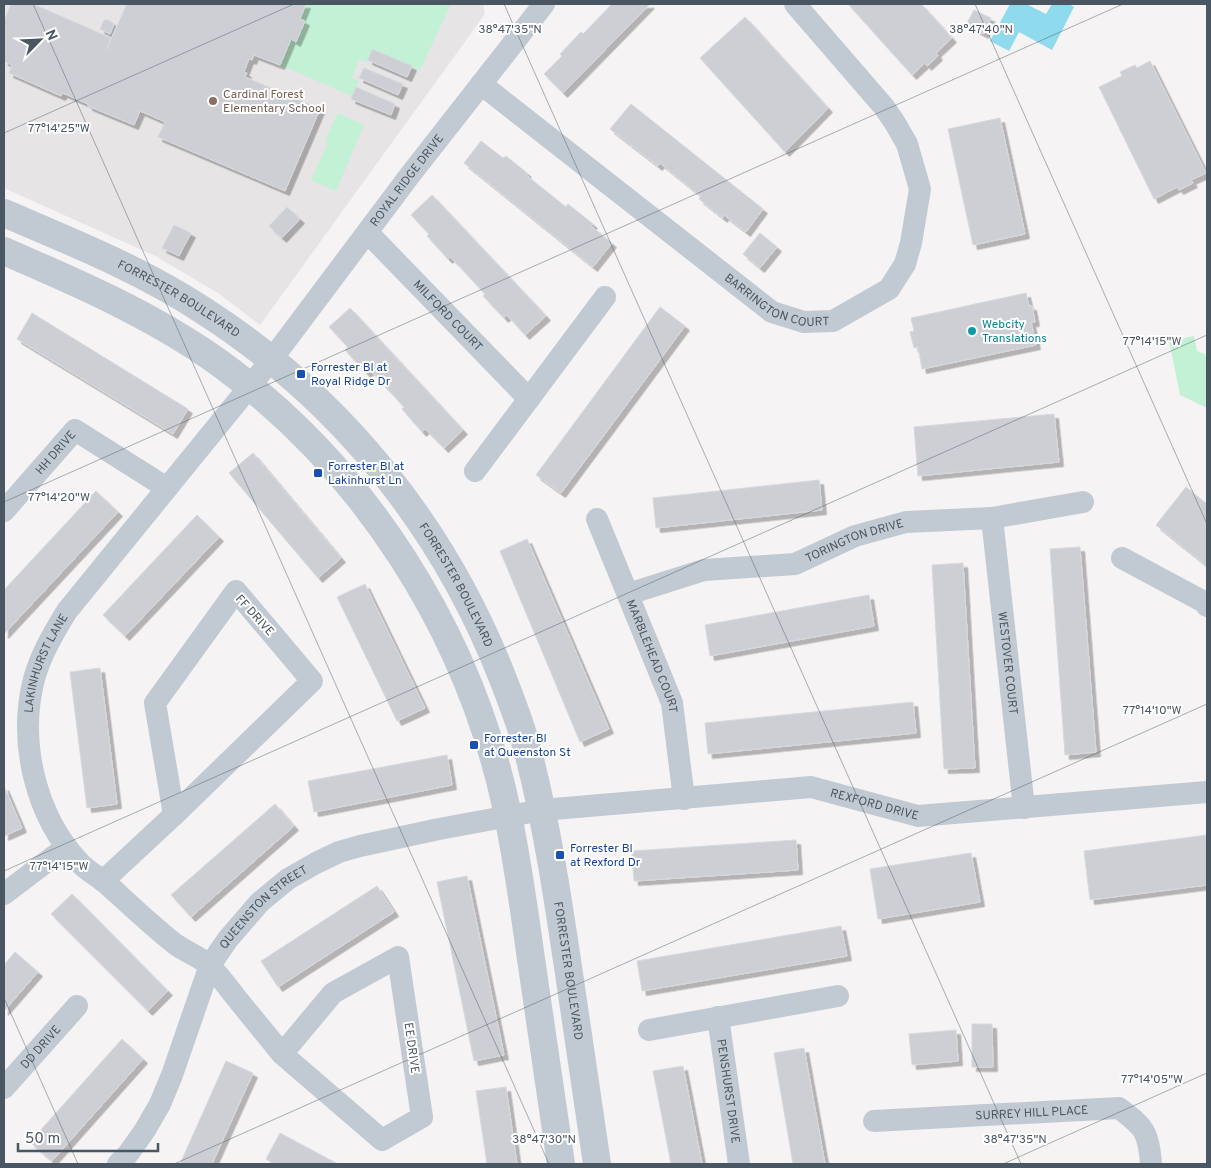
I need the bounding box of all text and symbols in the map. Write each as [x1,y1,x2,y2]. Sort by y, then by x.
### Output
north arrow [15,15,65,65]
text: 38°47'35"N [478,22,542,38]
text: 38°47'40"N [949,22,1013,38]
text: N [41,27,60,43]
place label: Cardinal Forest Elementary School [223,87,325,117]
marker: Cardinal Forest Elementary School [207,95,219,107]
text: 77°14'25"W [28,121,90,137]
street label: ROYAL RIDGE DRIVE [367,131,448,230]
street label: FORRESTER BOULEVARD [115,257,243,342]
street label: BARRINGTON COURT [721,271,830,331]
street label: MILFORD COURT [409,277,486,355]
place label: Webcity Translations [982,317,1047,347]
marker: Webcity Translations [966,325,978,337]
text: 77°14'15"W [1123,334,1181,350]
place label: Forrester Bl at Royal Ridge Dr [311,360,391,390]
marker: Forrester Bl at Royal Ridge Dr [295,368,307,380]
street label: HH DRIVE [32,427,80,479]
place label: Forrester Bl at Lakinhurst Ln [328,459,404,489]
marker: Forrester Bl at Lakinhurst Ln [312,467,324,479]
text: 77°14'20"W [28,490,90,506]
street label: TORINGTON DRIVE [803,516,905,567]
street label: FORRESTER BOULEVARD [415,520,496,650]
street label: FF DRIVE [231,592,277,640]
street label: MARBLEHEAD COURT [622,597,680,714]
street label: LAKINHURST LANE [22,611,72,714]
street label: WESTOVER COURT [993,611,1021,716]
text: 77°14'10"W [1122,703,1182,719]
place label: Forrester Bl at Queenston St [484,731,571,761]
marker: Forrester Bl at Queenston St [468,739,480,751]
street label: REXFORD DRIVE [828,786,920,825]
place label: Forrester Bl at Rexford Dr [570,841,641,871]
marker: Forrester Bl at Rexford Dr [554,849,566,861]
text: 77°14'15"W [30,859,88,875]
street label: QUEENSTON STREET [216,862,311,953]
street label: FORRESTER BOULEVARD [549,901,586,1041]
street label: DD DRIVE [18,1022,65,1073]
street label: EE DRIVE [400,1022,423,1075]
street label: PENSHURST DRIVE [712,1038,743,1145]
text: 77°14'05"W [1121,1072,1183,1088]
street label: SURREY HILL PLACE [975,1103,1089,1125]
scale bar [18,1120,158,1152]
text: 50 m [25,1130,60,1149]
text: 38°47'30"N [512,1132,576,1148]
text: 38°47'35"N [983,1132,1047,1148]

